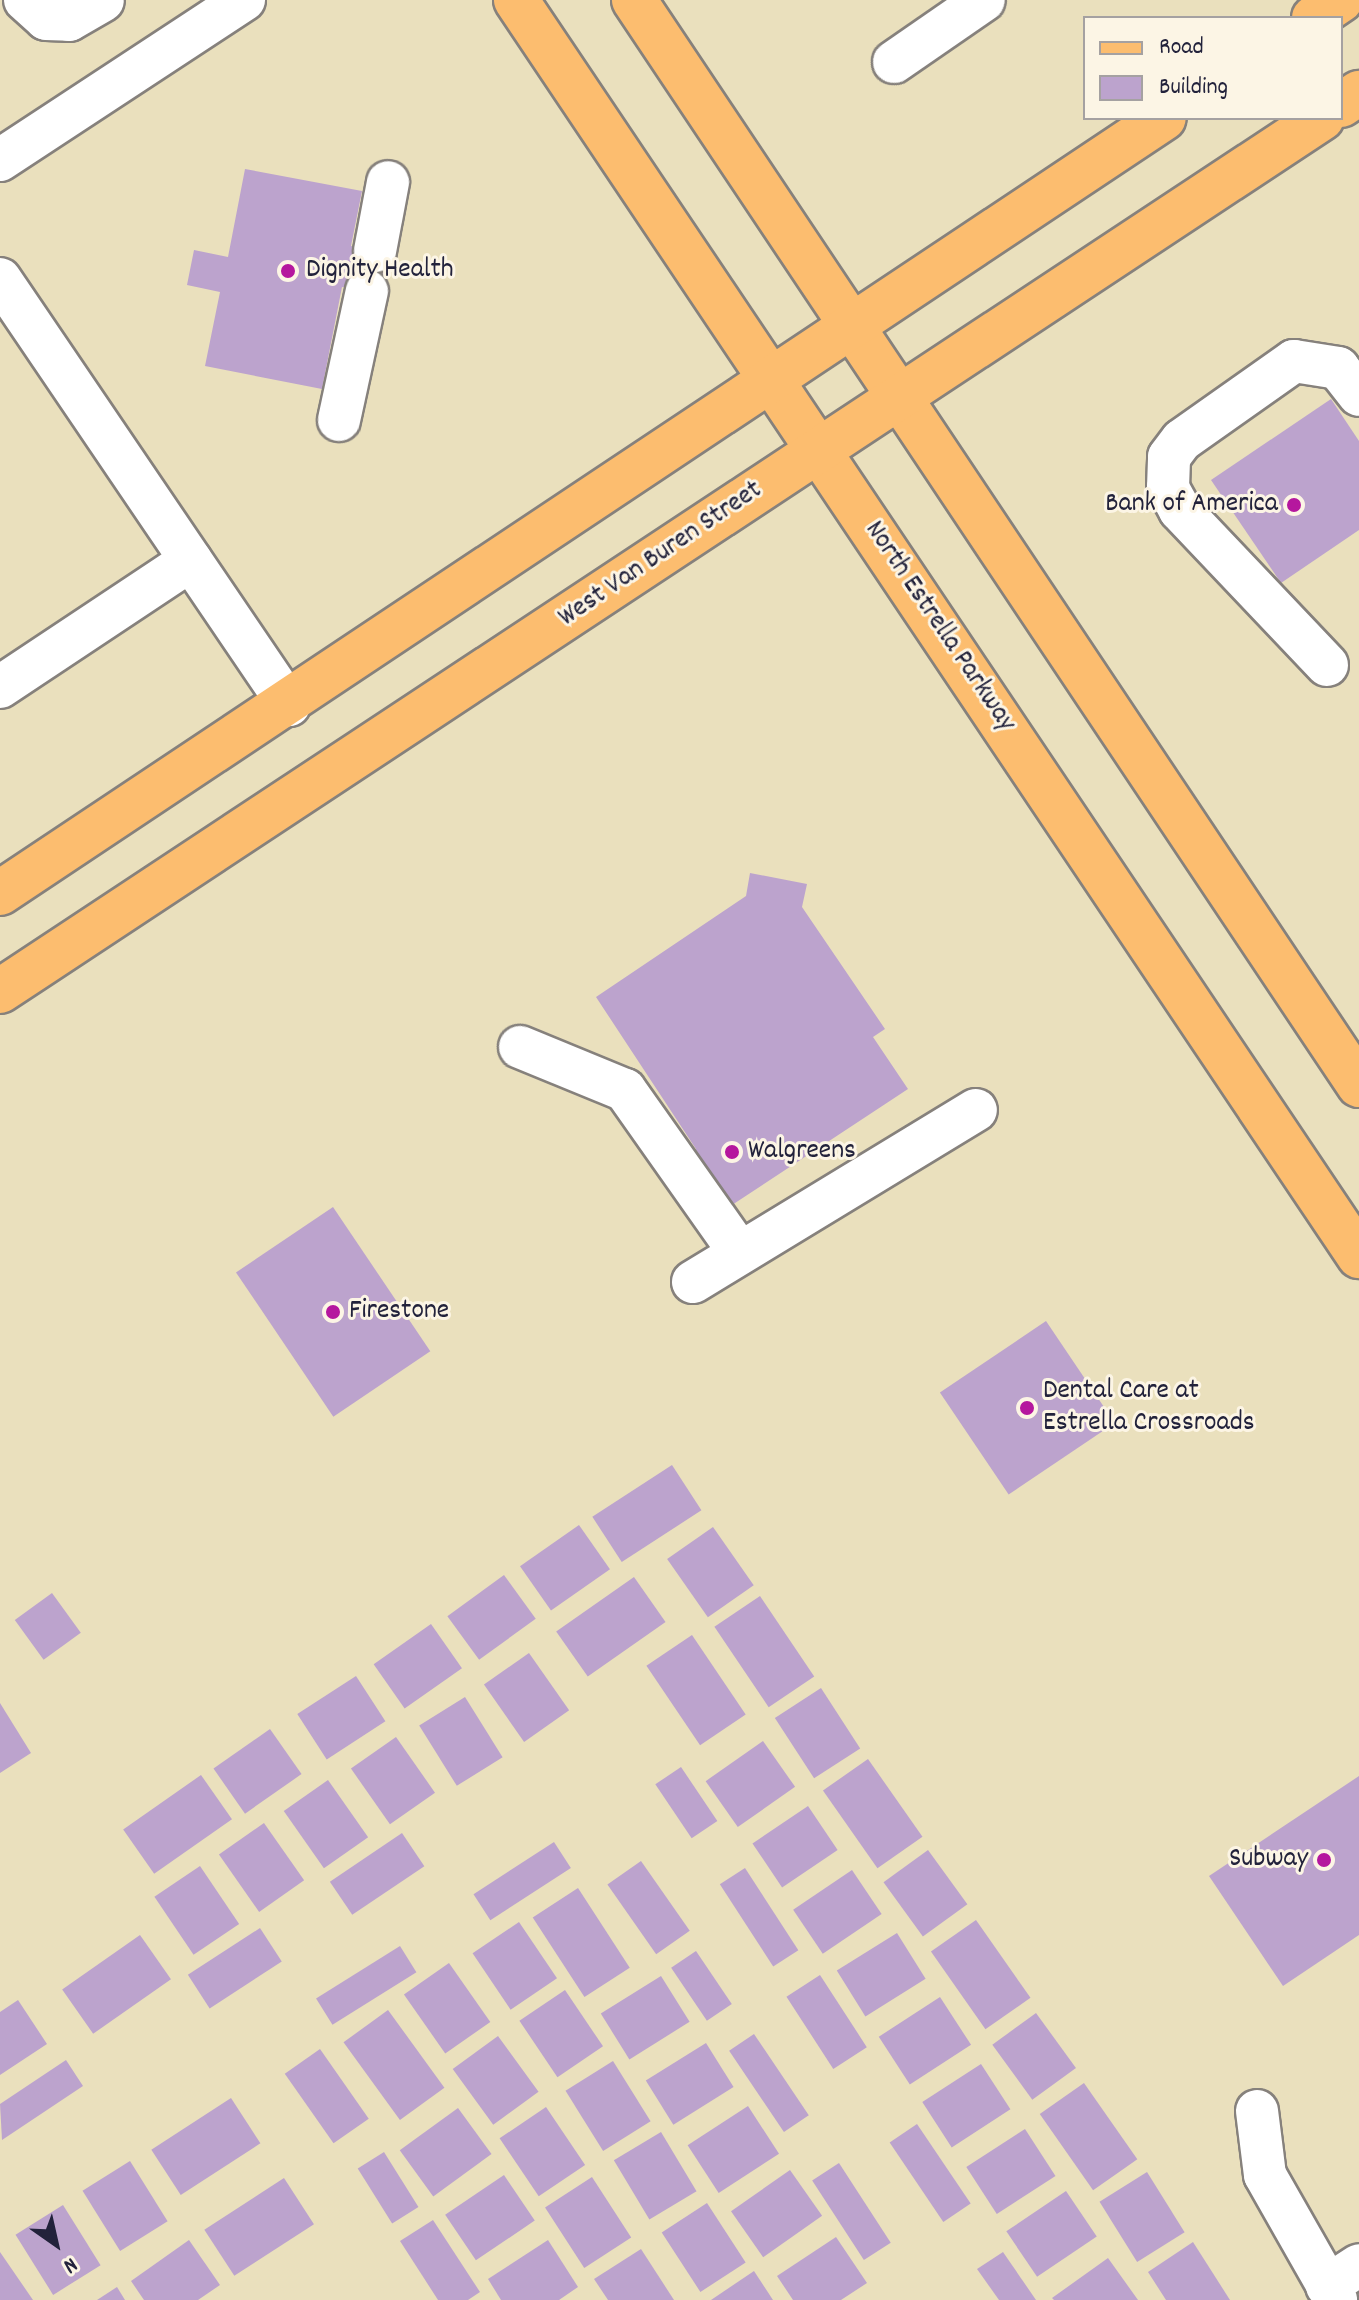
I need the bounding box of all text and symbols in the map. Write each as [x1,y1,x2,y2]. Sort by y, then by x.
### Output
legend [1083,16,1343,120]
text: Road [1159,31,1204,65]
text: Building [1159,71,1228,105]
place label: Dignity Health [306,254,454,288]
marker: Dignity Health [277,260,299,282]
street label: West Van Buren Street [553,474,769,636]
place label: Bank of America [1105,488,1278,522]
marker: Bank of America [1285,496,1303,514]
street label: North Estrella Parkway [856,515,1022,739]
place label: Walgreens [748,1135,856,1169]
marker: Walgreens [723,1143,741,1161]
place label: Firestone [349,1295,449,1329]
marker: Firestone [324,1303,342,1321]
place label: Dental Care at Estrella Crossroads [1043,1375,1255,1441]
marker: Dental Care at Estrella Crossroads [1018,1399,1036,1417]
place label: Subway [1229,1843,1308,1877]
marker: Subway [1315,1851,1333,1869]
north arrow [16,2204,96,2284]
text: N [57,2248,83,2280]

